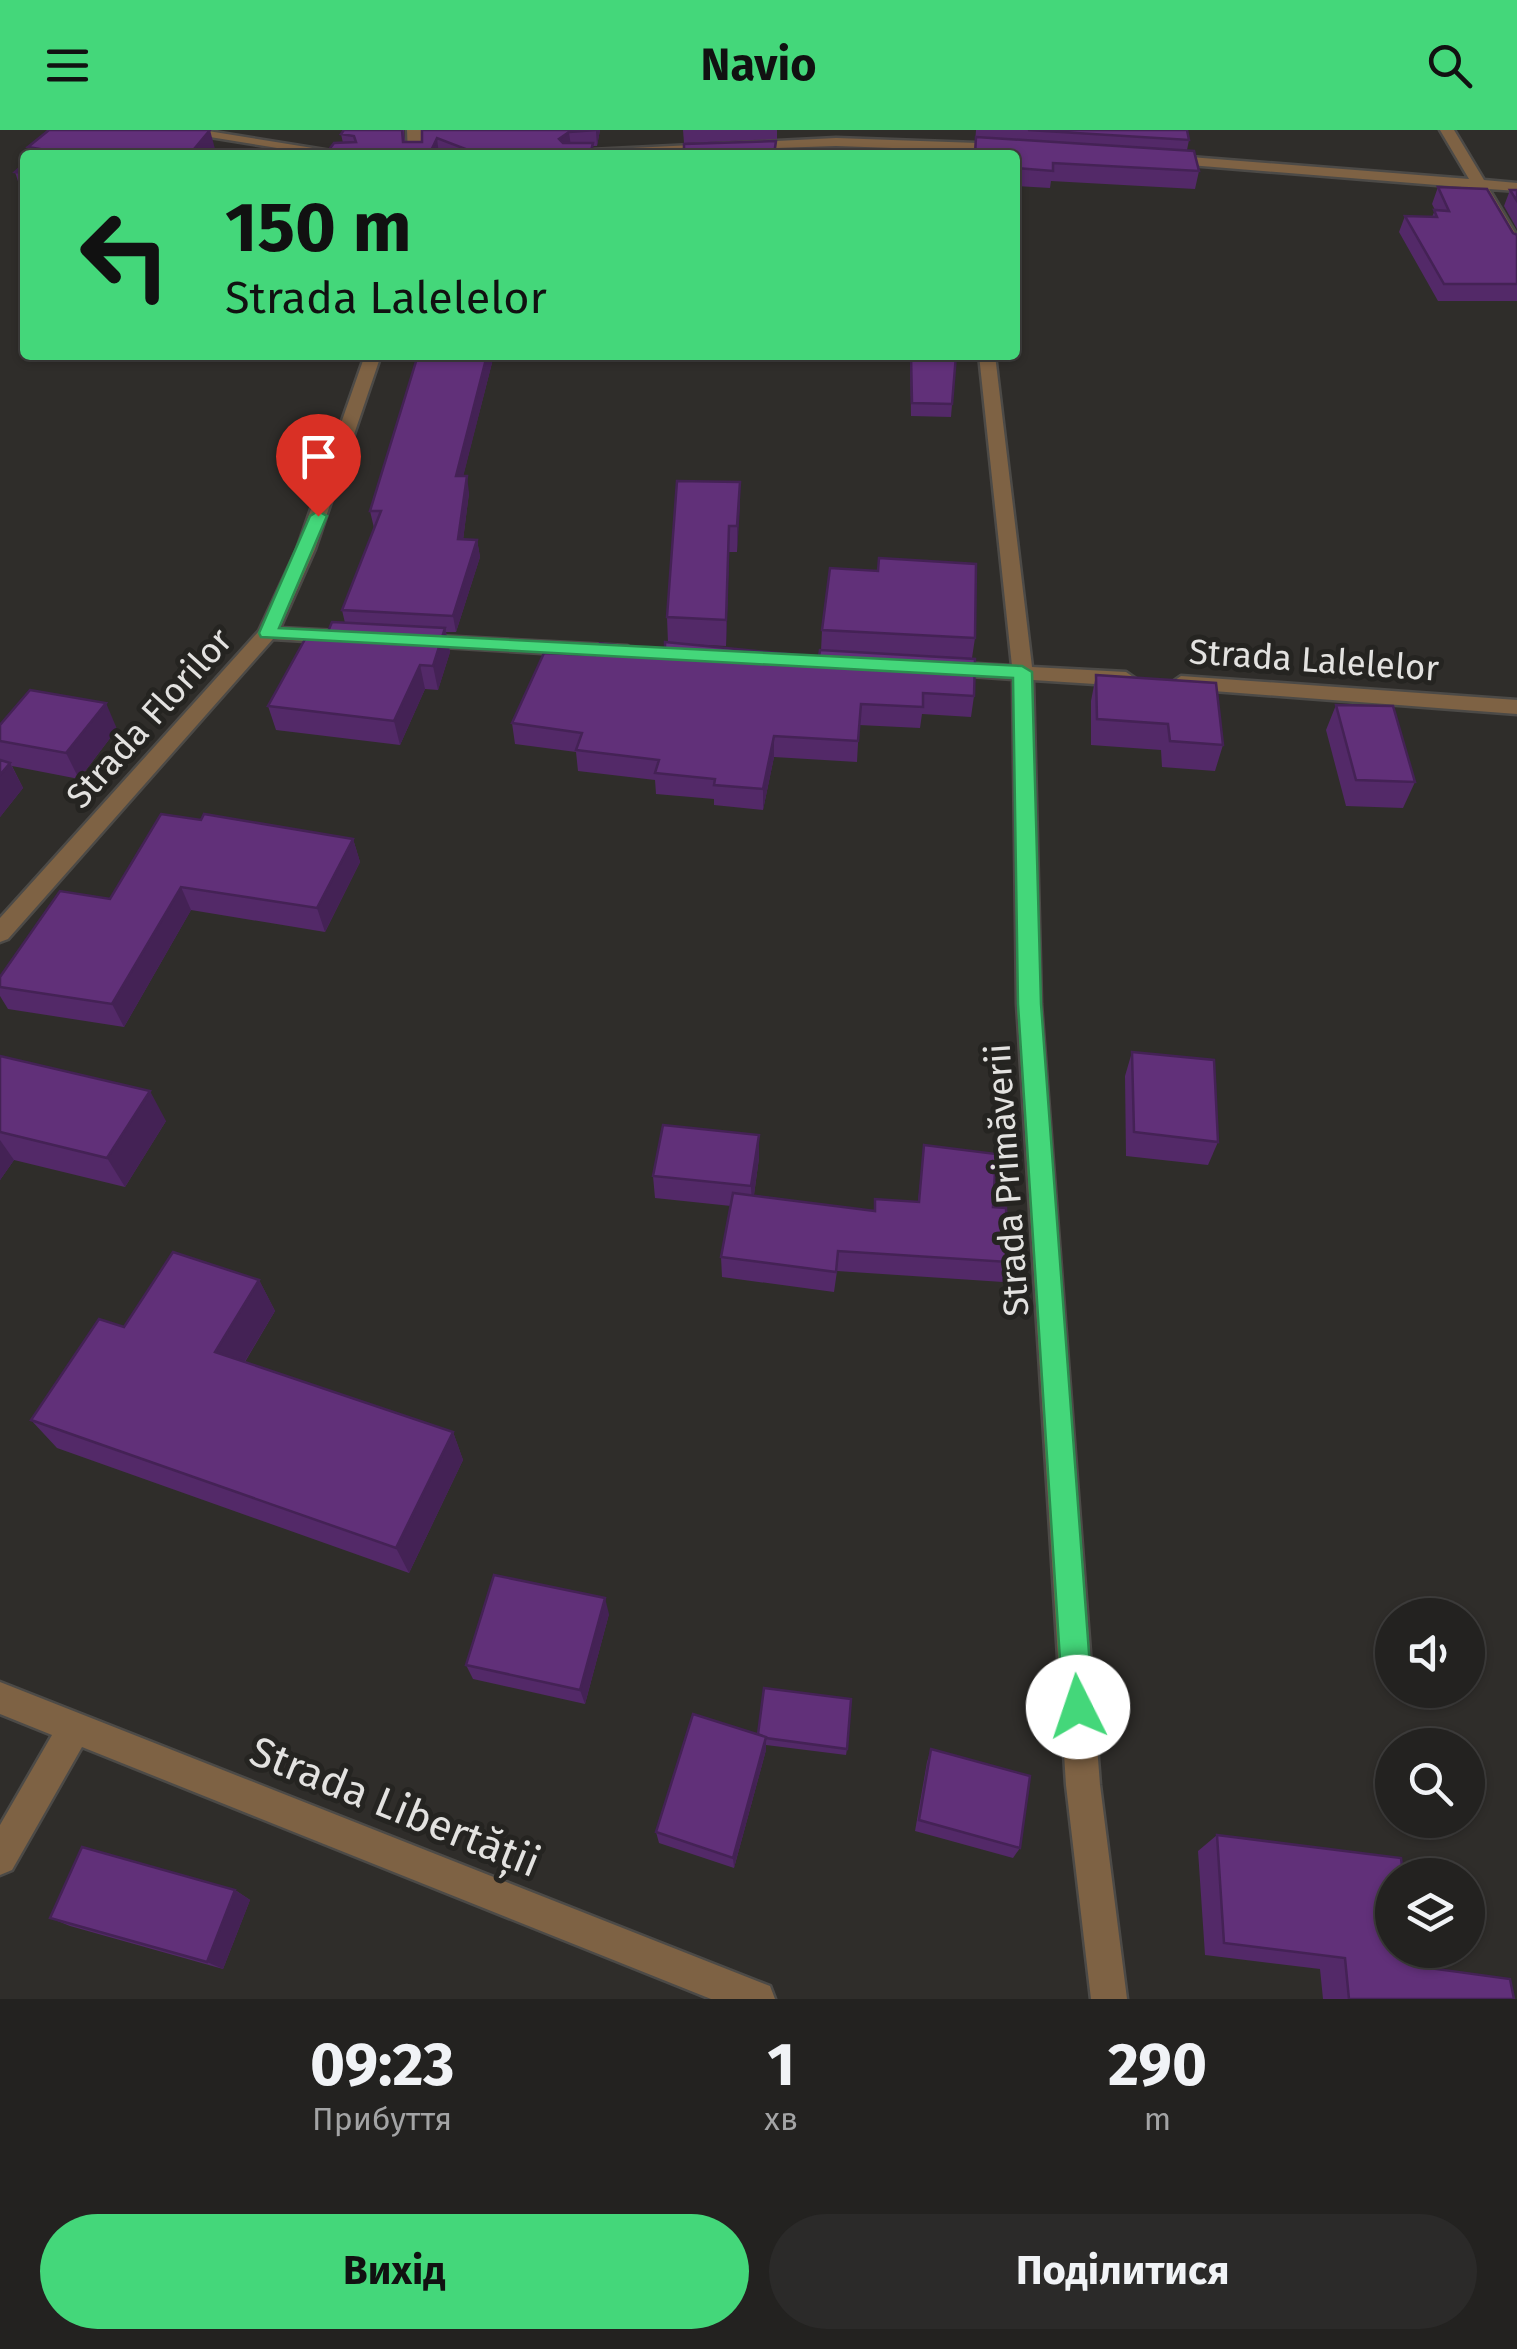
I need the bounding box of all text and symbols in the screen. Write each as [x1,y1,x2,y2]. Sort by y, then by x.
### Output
icon: menu [40,38,95,93]
text: Navio [701,38,816,92]
icon: search [1422,38,1477,93]
text: 150 m [225,186,412,270]
icon: left [60,190,190,320]
text: Strada Lalelelor [225,271,547,325]
pin [276,414,361,517]
icon: arrive [291,429,346,484]
street label: Strada Florilor [57,619,241,816]
street label: Strada Lalelelor [1188,630,1441,690]
street label: Strada Primăverii [977,1042,1037,1318]
map controls [1375,1598,1485,1968]
button: sound [1375,1598,1485,1708]
position arrow [1026,1655,1130,1759]
street label: Strada Libertății [242,1726,547,1890]
button: search [1375,1728,1485,1838]
button: layers [1375,1858,1485,1968]
text: 09:23 [310,2029,454,2101]
text: 1 [767,2029,795,2101]
text: 290 [1108,2029,1207,2101]
text: Прибуття [312,2100,452,2138]
text: хв [764,2100,798,2138]
text: m [1144,2100,1171,2138]
button: Вихід [40,2214,749,2329]
button: Поділитися [769,2214,1477,2329]

